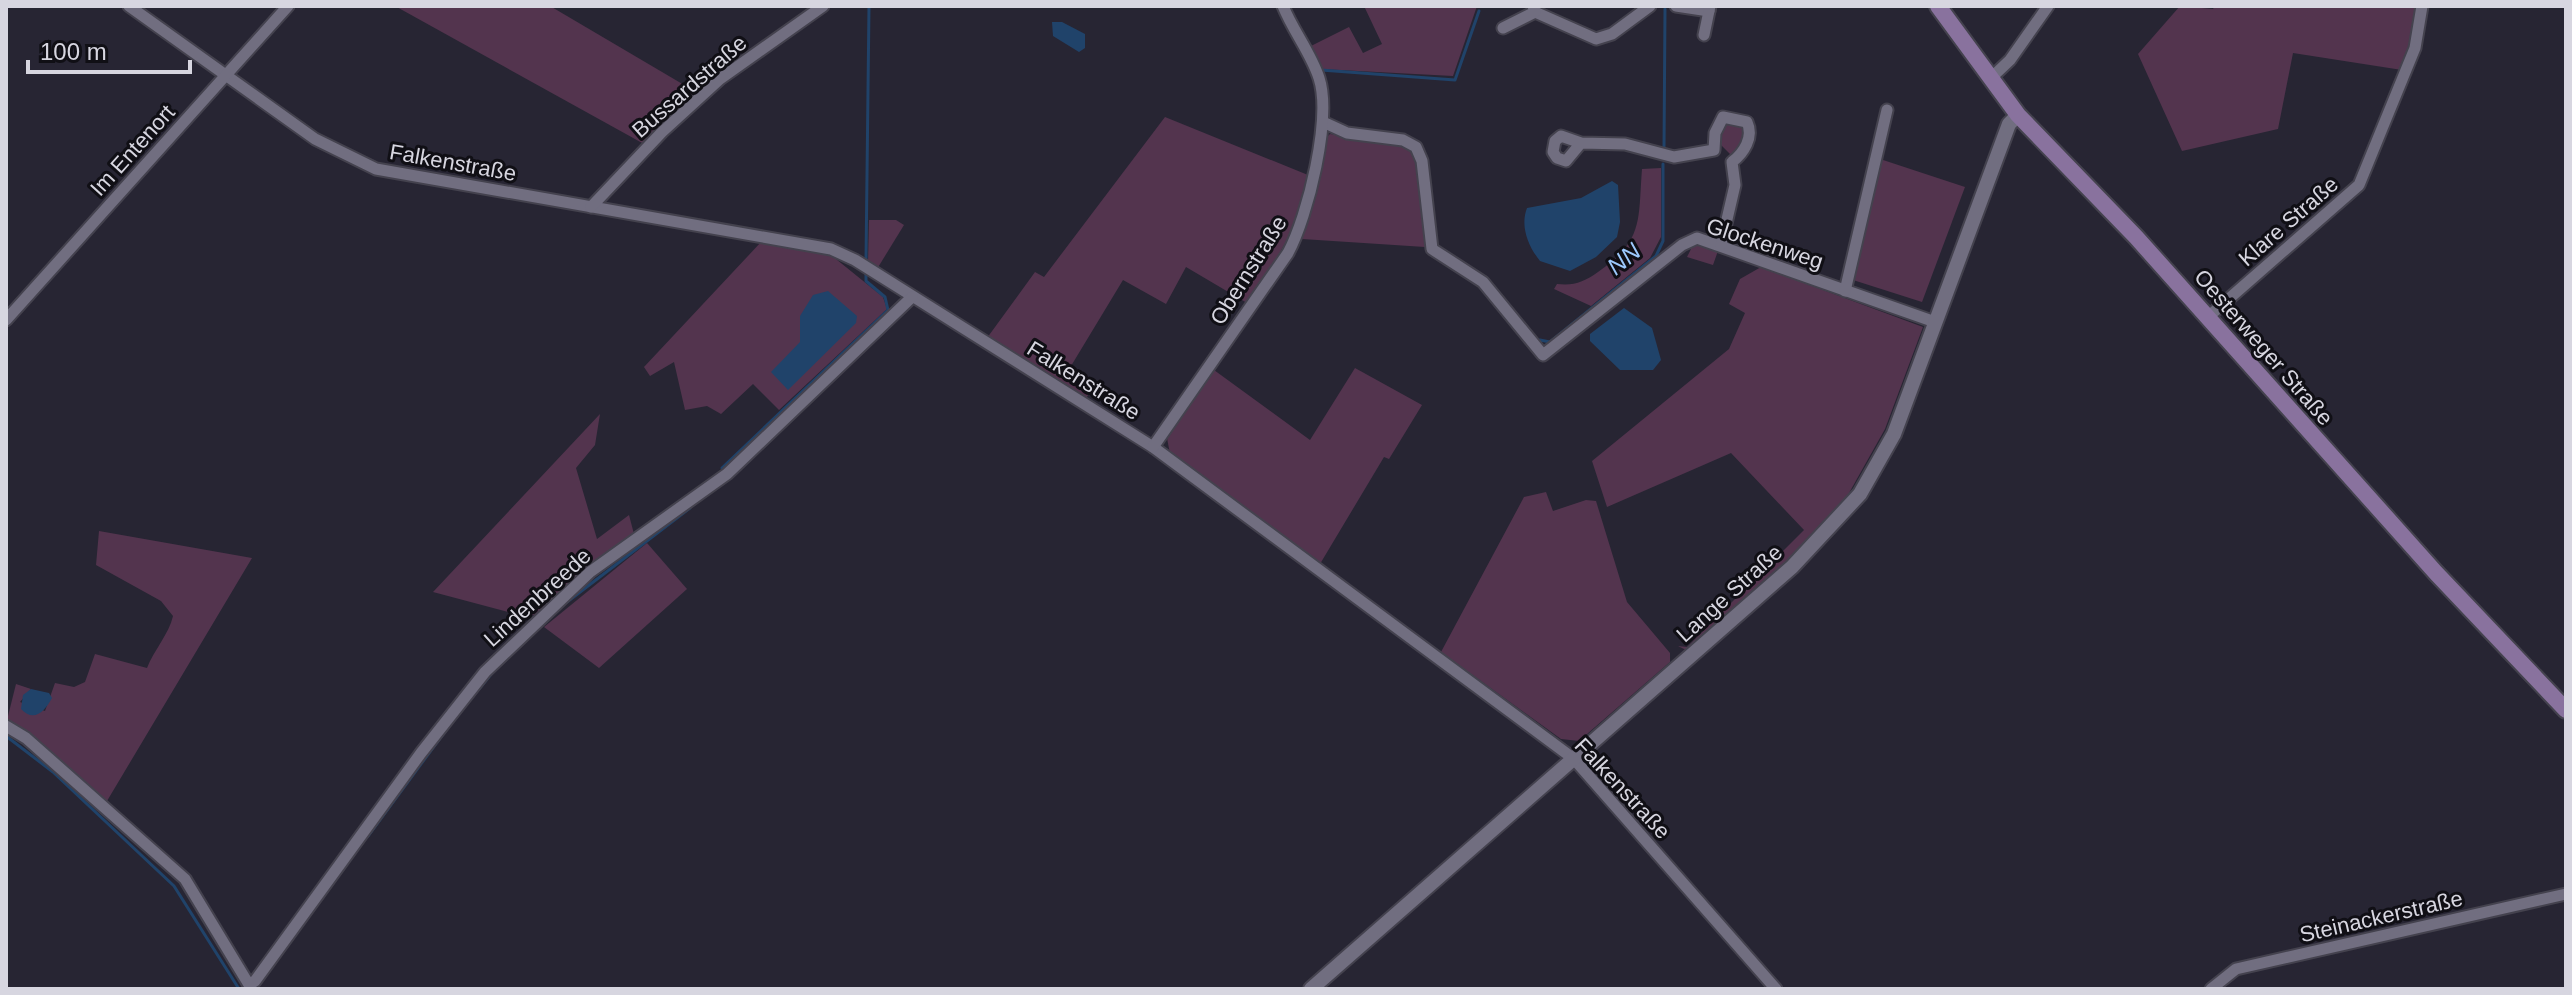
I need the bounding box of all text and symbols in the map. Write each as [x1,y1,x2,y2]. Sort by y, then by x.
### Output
scale bar [28,24,190,74]
street label: Bussardstraße [627,30,752,143]
text: 100 m [40,38,107,65]
street label: Im Entenort [85,100,180,201]
street label: Falkenstraße [388,139,518,186]
street label: Klare Straße [2234,171,2343,271]
street label: Obernstraße [1205,211,1292,329]
street label: Glockenweg [1703,213,1826,274]
water label: NN [1602,237,1646,280]
street label: Oesterweger Straße [2189,264,2338,430]
street label: Falkenstraße [1023,336,1145,425]
street label: Lange Straße [1671,539,1787,647]
street label: Lindenbreede [479,543,596,652]
street label: Falkenstraße [1570,733,1676,844]
street label: Steinackerstraße [2297,886,2465,947]

